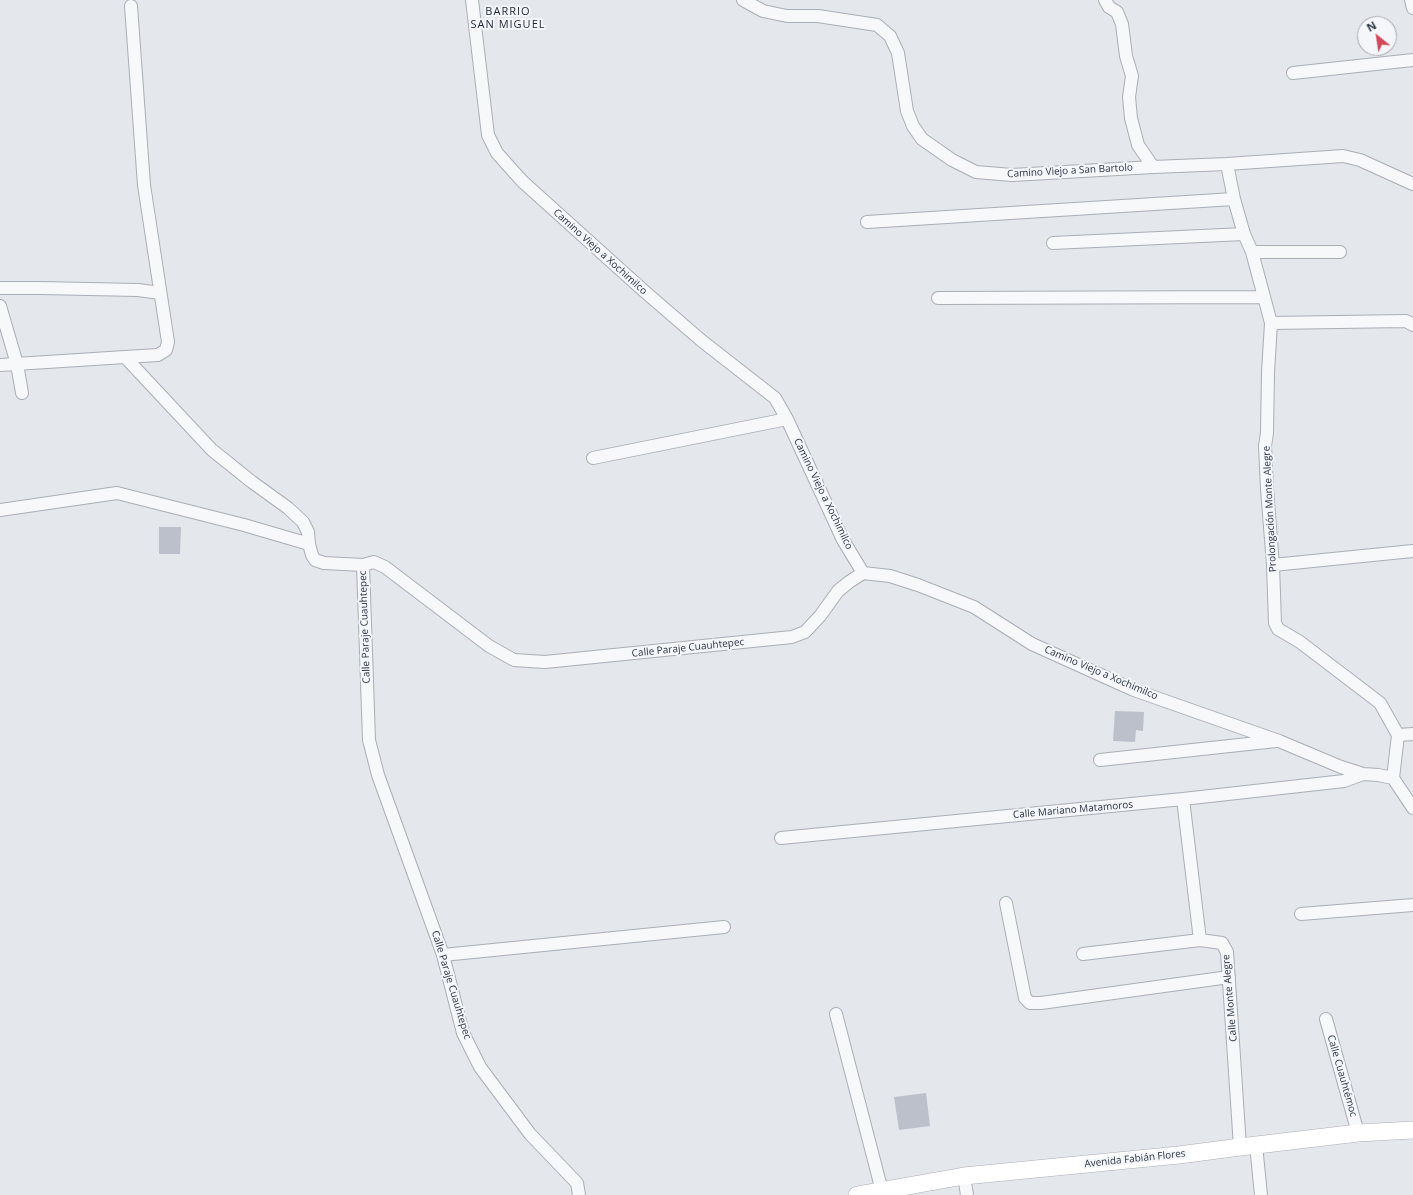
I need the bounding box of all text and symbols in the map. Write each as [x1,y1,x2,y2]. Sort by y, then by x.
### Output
district label: BARRIO SAN MIGUEL [471,5,545,31]
north arrow [1357,16,1397,56]
text: N [1364,17,1379,35]
street label: Camino Viejo a San Bartolo [1007,162,1133,180]
street label: Camino Viejo a Xochimilco [551,207,649,297]
street label: Camino Viejo a Xochimilco [791,436,855,552]
street label: Prolongación Monte Alegre [1261,446,1279,572]
street label: Calle Paraje Cuauhtepec [357,570,373,684]
street label: Calle Paraje Cuauhtepec [631,636,745,660]
street label: Camino Viejo a Xochimilco [1042,644,1160,702]
street label: Calle Mariano Matamoros [1013,799,1133,821]
street label: Calle Paraje Cuauhtepec [429,929,473,1041]
street label: Calle Monte Alegre [1220,954,1240,1042]
street label: Calle Cuauhtémoc [1325,1034,1359,1118]
street label: Avenida Fabián Flores [1084,1148,1186,1170]

